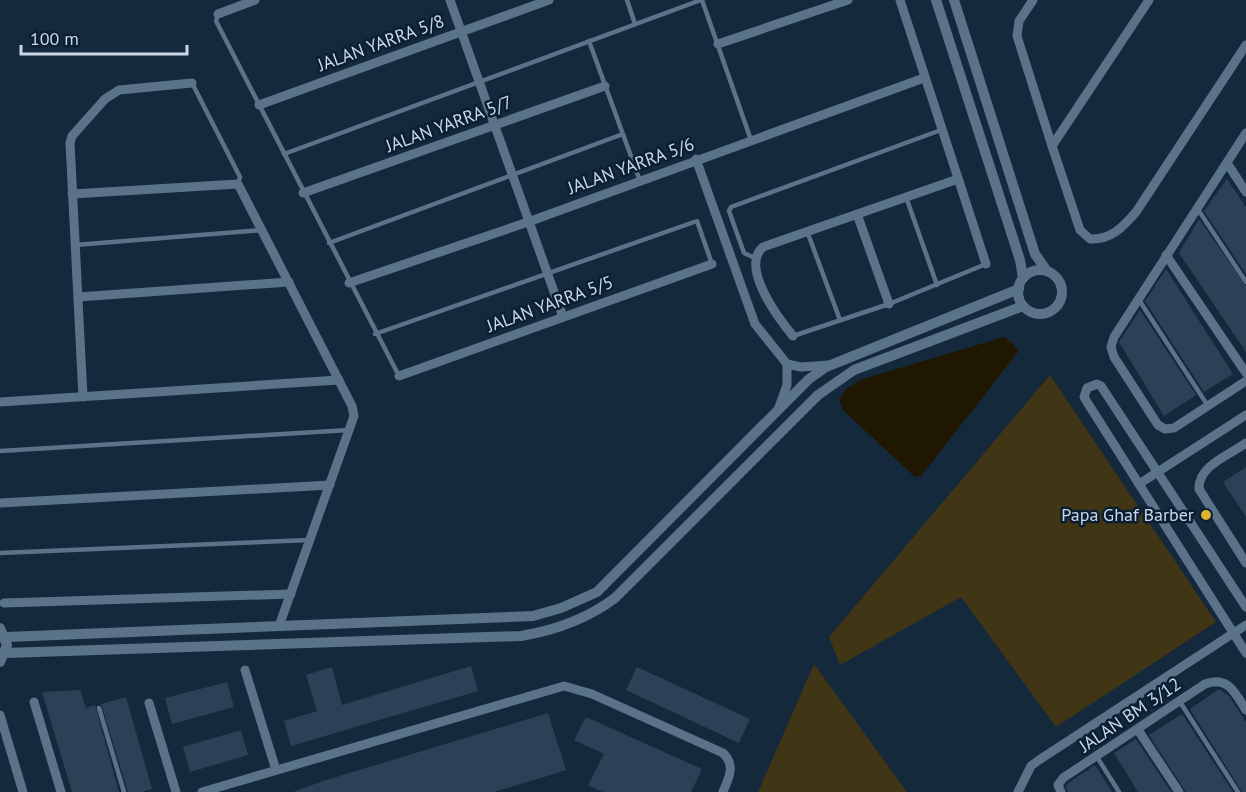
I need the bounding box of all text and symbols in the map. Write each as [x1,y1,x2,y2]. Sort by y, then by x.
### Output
street label: JALAN YARRA 5/8 [313,9,447,76]
scale bar [21,18,188,56]
text: 100 m [30,27,79,50]
street label: JALAN YARRA 5/7 [381,90,515,157]
street label: JALAN YARRA 5/6 [563,132,697,199]
street label: JALAN YARRA 5/5 [482,270,616,337]
place label: Papa Ghaf Barber [1061,503,1194,526]
marker: Papa Ghaf Barber [1199,508,1213,522]
street label: JALAN BM 3/12 [1074,672,1185,758]

